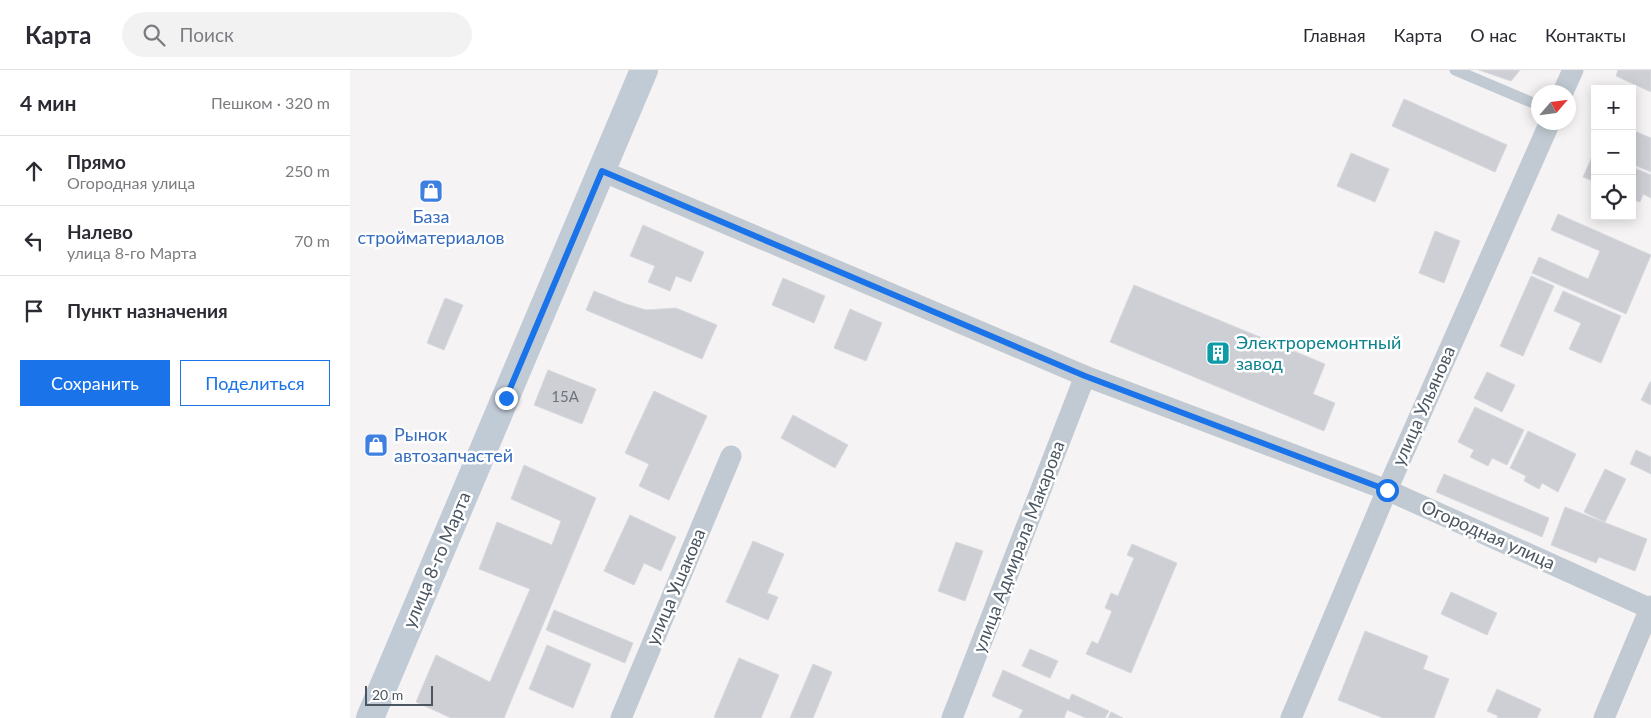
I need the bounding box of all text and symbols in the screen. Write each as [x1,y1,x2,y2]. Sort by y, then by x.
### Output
search box [122,12,472,57]
text: Карта [25,20,92,49]
icon: search [140,21,168,49]
text: Поиск [180,23,234,46]
text: Главная [1303,24,1366,46]
text: Карта [1394,24,1442,46]
text: О нас [1470,24,1517,46]
text: Контакты [1545,24,1626,46]
north arrow [1531,85,1576,130]
map controls [1591,85,1636,220]
button: + [1591,85,1636,130]
text: 4 мин [20,90,77,115]
text: Пешком · 320 m [211,93,330,112]
button: − [1591,130,1636,175]
text: Прямо [67,150,126,173]
icon: ahead [20,157,48,185]
text: 250 m [285,161,330,180]
text: Огородная улица [67,173,195,192]
button: locate [1591,175,1636,220]
shop icon: База стройматериалов [418,178,444,204]
place label: База стройматериалов [357,205,505,248]
text: Налево [67,220,133,243]
icon: left [20,227,48,255]
text: 70 m [294,231,330,250]
text: улица 8-го Марта [67,243,197,262]
icon: arrive [20,297,48,325]
text: Пункт назначения [67,299,228,322]
place label: Электроремонтный завод [1236,331,1401,374]
building icon: Электроремонтный завод [1205,340,1231,366]
street label: улица Ульянова [1387,342,1459,469]
button: Сохранить [20,360,170,406]
button: Поделиться [180,360,330,406]
route end [495,387,518,410]
house number: 15А [551,387,580,405]
place label: Рынок автозапчастей [394,423,513,466]
shop icon: Рынок автозапчастей [363,432,389,458]
street label: улица Адмирала Макарова [967,438,1069,656]
route start [1376,479,1399,502]
street label: улица 8-го Марта [397,488,475,631]
street label: Огородная улица [1418,495,1559,573]
street label: улица Ушакова [641,525,710,648]
scale bar [365,683,432,706]
text: 20 m [372,686,403,703]

